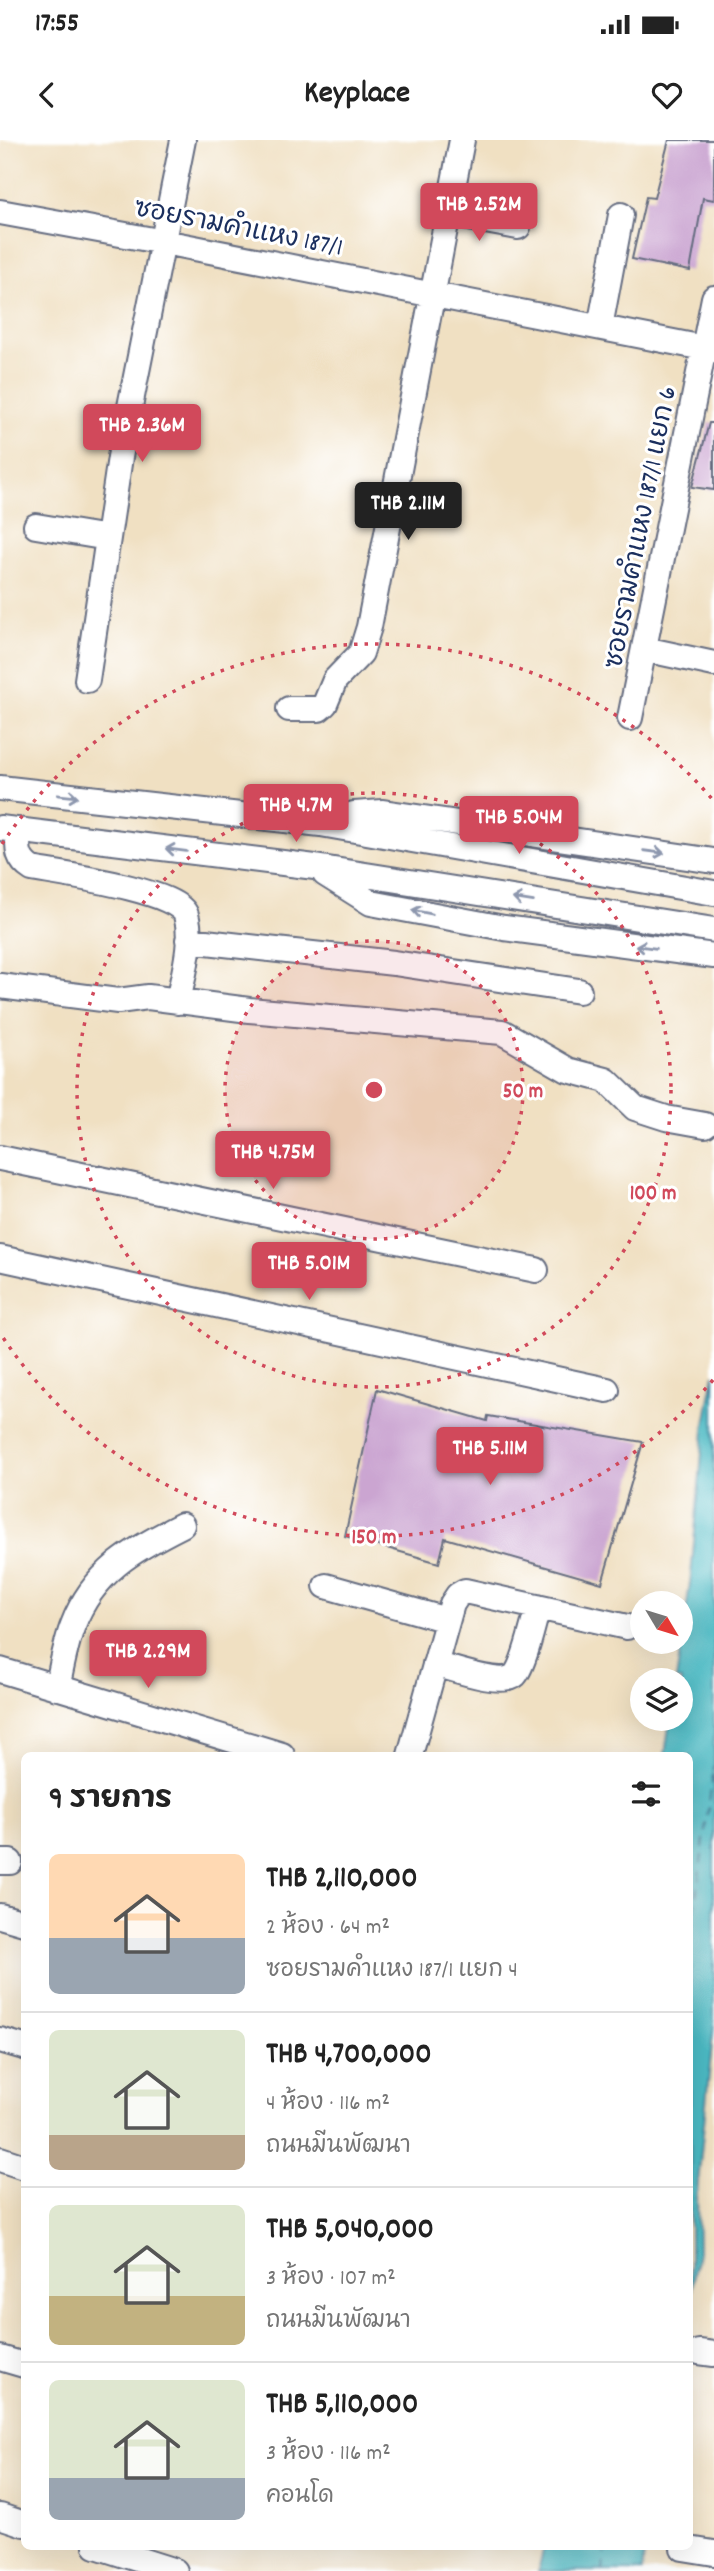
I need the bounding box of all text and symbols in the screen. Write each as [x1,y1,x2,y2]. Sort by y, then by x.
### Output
text: 17:55 [35,6,79,43]
text: Keyplace [304,72,410,118]
icon: back [28,76,66,114]
icon: heart [648,76,686,114]
pin: THB 2.52M [399,183,559,243]
text: THB 2.52M [436,189,522,222]
street label: ซอยรามคำแหง 187/1 [131,191,346,268]
street label: ซอยรามคำแหง 187/1 แยก 6 [597,383,688,672]
pin: THB 2.36M [62,404,222,464]
text: THB 2.36M [99,410,185,443]
pin: THB 2.11M [328,482,488,542]
text: THB 2.11M [371,488,445,521]
pin: THB 4.7M [224,784,368,844]
one-way arrow [56,790,79,803]
text: THB 4.7M [260,790,332,823]
pin: THB 5.04M [439,796,599,856]
text: THB 5.04M [475,802,563,835]
one-way arrow [165,844,188,857]
one-way arrow [642,846,665,859]
one-way arrow [512,893,534,906]
one-way arrow [411,905,433,919]
one-way arrow [635,940,658,953]
centre of rings [362,1078,386,1102]
text: 50 m [503,1078,543,1108]
pin: THB 4.75M [193,1132,353,1191]
text: THB 4.75M [231,1137,315,1170]
text: 100 m [630,1180,676,1210]
pin: THB 5.01M [229,1242,389,1302]
text: THB 5.01M [268,1248,350,1281]
pin: THB 5.11M [410,1428,570,1487]
text: THB 5.11M [452,1433,528,1466]
text: 150 m [351,1524,397,1554]
north arrow [630,1591,693,1654]
map controls [630,1591,693,1731]
pin: THB 2.29M [68,1630,228,1690]
text: THB 2.29M [105,1636,191,1669]
button: layers [630,1668,693,1731]
icon: filters [627,1775,665,1813]
text: 9 รายการ [49,1780,172,1823]
text: THB 2,110,000 [266,1859,418,1902]
icon: home [105,1882,189,1966]
text: 2 ห้อง · 64 m² [266,1912,390,1945]
text: ซอยรามคำแหง 187/1 แยก 4 [266,1955,518,1988]
text: THB 4,700,000 [266,2035,432,2078]
icon: home [105,2058,189,2142]
text: 4 ห้อง · 116 m² [266,2088,390,2121]
text: ถนนมีนพัฒนา [266,2131,411,2164]
text: THB 5,040,000 [266,2210,434,2253]
icon: home [105,2233,189,2317]
text: 3 ห้อง · 107 m² [266,2263,396,2296]
text: ถนนมีนพัฒนา [266,2306,411,2339]
text: THB 5,110,000 [266,2385,418,2428]
icon: home [105,2408,189,2492]
text: 3 ห้อง · 116 m² [266,2438,391,2471]
text: คอนโด [266,2481,334,2514]

